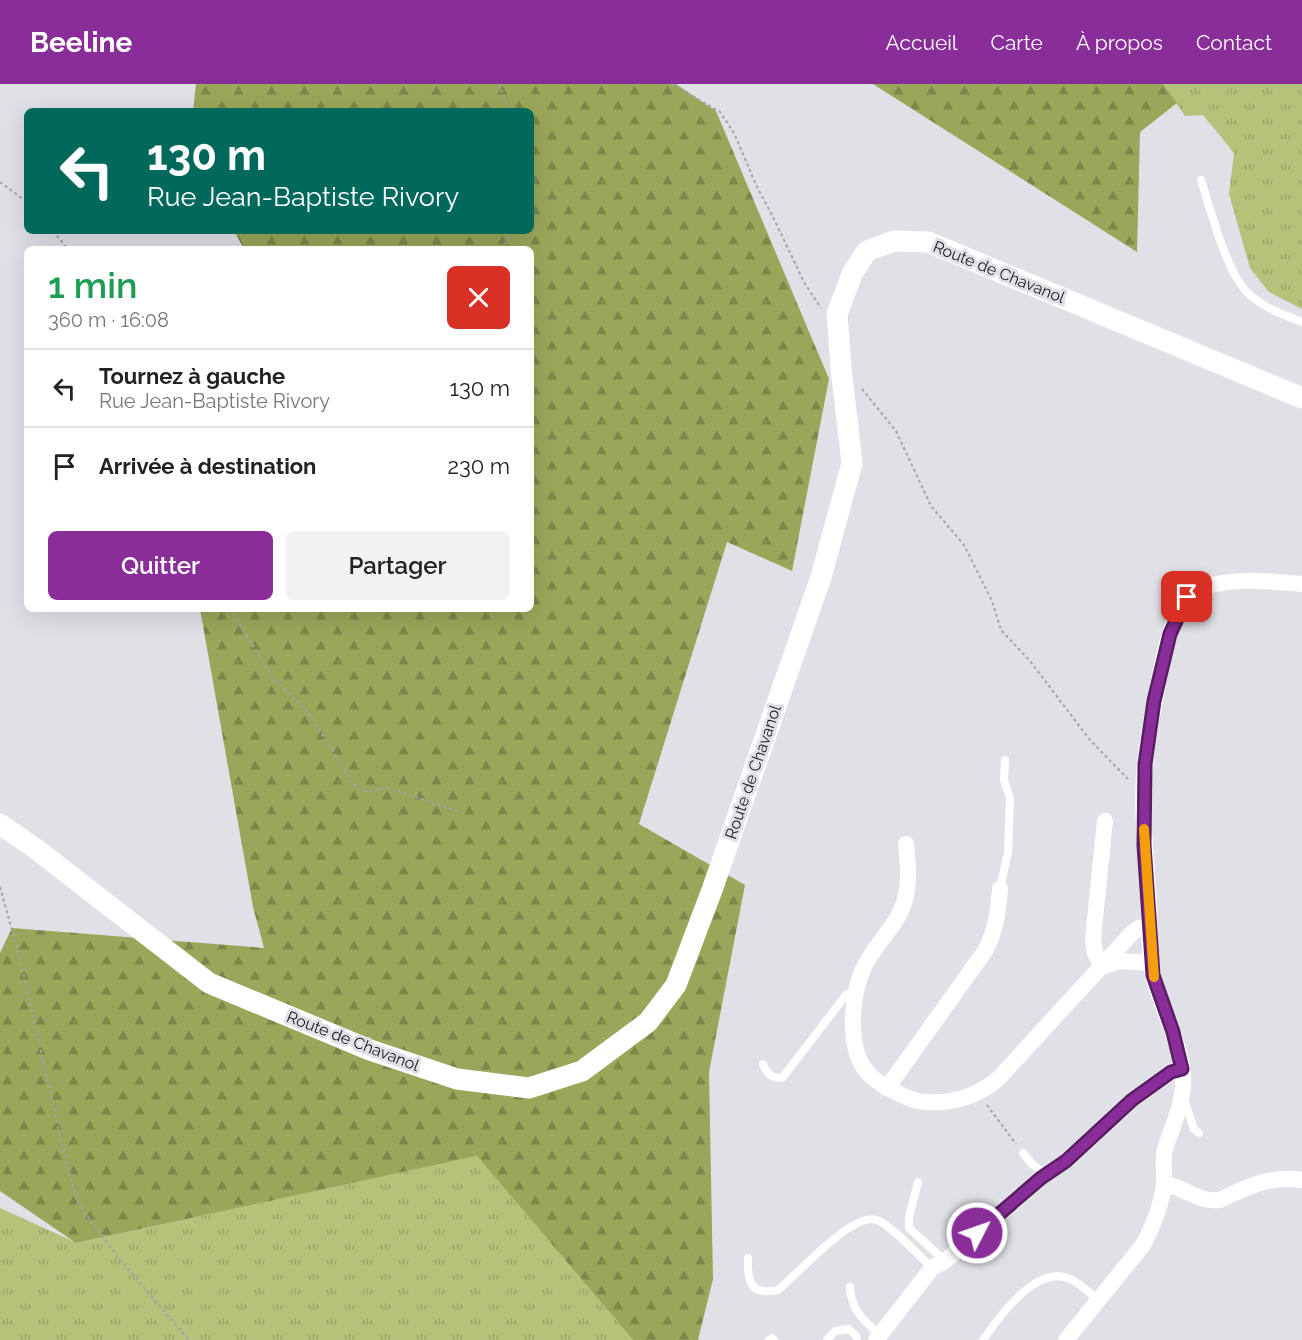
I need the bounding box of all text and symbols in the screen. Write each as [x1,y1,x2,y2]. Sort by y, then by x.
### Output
text: Beeline [30,26,132,59]
text: Accueil [886,30,958,55]
text: Carte [991,30,1043,55]
text: À propos [1076,30,1163,55]
text: Contact [1196,30,1272,55]
text: 130 m [147,131,266,180]
icon: left [48,132,126,210]
text: Rue Jean-Baptiste Rivory [147,181,459,212]
street label: Route de Chavanol [930,237,1068,307]
text: 1 min [48,264,137,306]
button: close [447,266,510,329]
text: 360 m · 16:08 [48,308,169,332]
text: Tournez à gauche [99,363,285,389]
icon: left [48,372,81,405]
text: 130 m [450,375,510,401]
text: Rue Jean-Baptiste Rivory [99,389,330,413]
icon: arrive [48,450,81,483]
text: Arrivée à destination [99,453,316,479]
text: 230 m [447,453,510,479]
button: Quitter [48,531,273,600]
button: Partager [285,531,510,600]
pin [1161,571,1212,622]
icon: arrive [1170,580,1203,613]
street label: Route de Chavanol [721,702,785,841]
street label: Route de Chavanol [284,1007,423,1075]
position arrow [945,1201,1009,1265]

